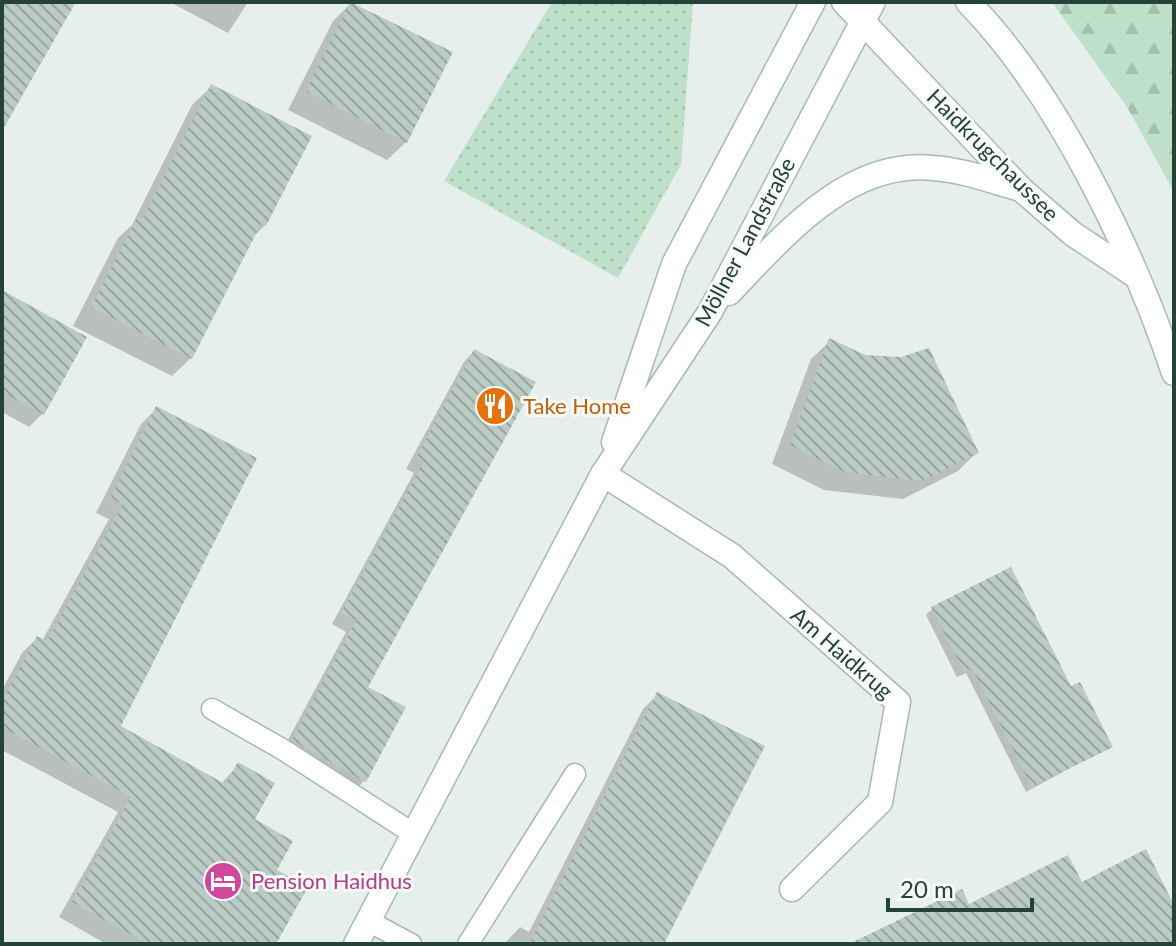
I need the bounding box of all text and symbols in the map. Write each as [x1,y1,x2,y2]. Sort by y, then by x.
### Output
street label: Haidkrugchaussee [922,83,1065,226]
street label: Möllner Landstraße [689,153,800,331]
restaurant icon: Take Home [474,385,516,427]
place label: Take Home [523,392,631,419]
street label: Am Haidkrug [786,601,899,704]
hotel icon: Pension Haidhus [202,860,244,902]
scale bar [888,862,1032,912]
place label: Pension Haidhus [251,867,412,894]
text: 20 m [900,874,954,903]

